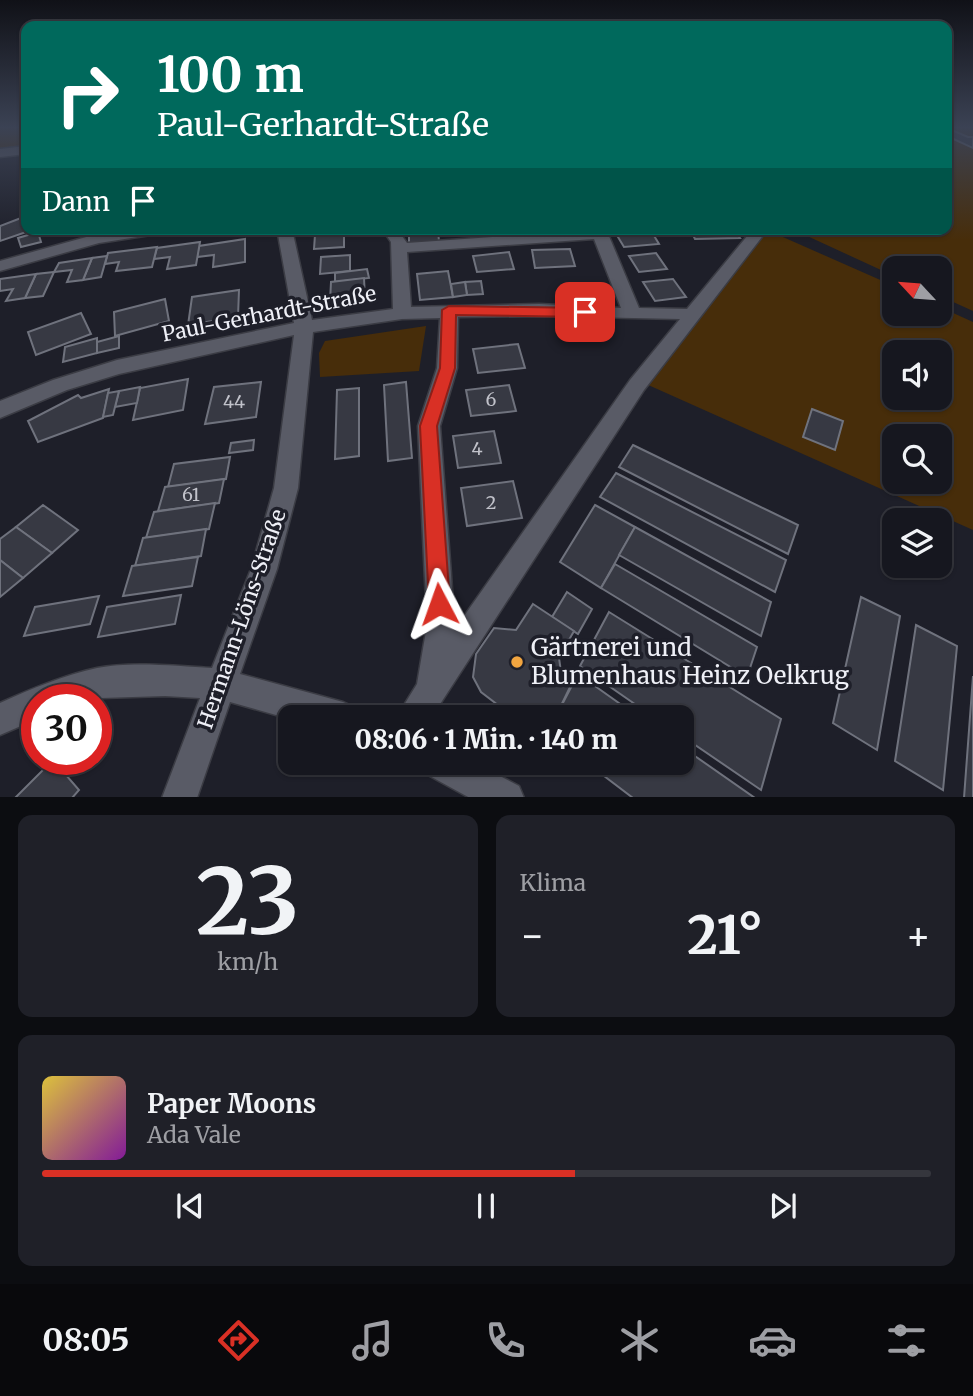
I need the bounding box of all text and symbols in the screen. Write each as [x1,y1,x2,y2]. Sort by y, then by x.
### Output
text: 100 m [157,44,304,105]
icon: right [42,49,133,140]
text: Paul-Gerhardt-Straße [157,105,489,145]
icon: arrive [124,182,162,220]
text: Dann [42,185,110,218]
north arrow [882,256,952,326]
map controls [882,256,952,578]
street label: Paul-Gerhardt-Straße [159,279,378,348]
pin [555,282,615,342]
icon: arrive [566,293,604,331]
button: sound [882,340,952,410]
house number: 6 [486,388,497,411]
house number: 44 [223,390,245,413]
button: search [882,424,952,494]
house number: 4 [471,437,483,460]
house number: 61 [182,483,200,506]
house number: 2 [486,491,496,514]
street label: Hermann-Löns-Straße [191,506,292,732]
button: layers [882,508,952,578]
position arrow [402,567,476,641]
place label: Gärtnerei und Blumenhaus Heinz Oelkrug [531,632,849,691]
marker: Gärtnerei und Blumenhaus Heinz Oelkrug [509,654,525,670]
speed limit sign: 30 [21,684,112,775]
text: 08:06 · 1 Min. · 140 m [355,723,617,756]
text: 23 [196,844,299,959]
text: Klima [520,868,586,897]
text: 21° [687,903,763,968]
text: − [520,912,545,959]
text: + [906,912,931,959]
text: km/h [217,947,278,976]
text: Paper Moons [147,1087,316,1120]
text: Ada Vale [147,1120,241,1149]
icon: previous [171,1187,209,1225]
icon: pause [467,1187,505,1225]
icon: next [764,1187,802,1225]
icon: directions [214,1316,263,1365]
icon: music [348,1316,397,1365]
icon: phone [481,1316,530,1365]
icon: climate [615,1316,664,1365]
icon: car [748,1316,797,1365]
icon: filters [882,1316,931,1365]
text: 08:05 [42,1320,130,1360]

